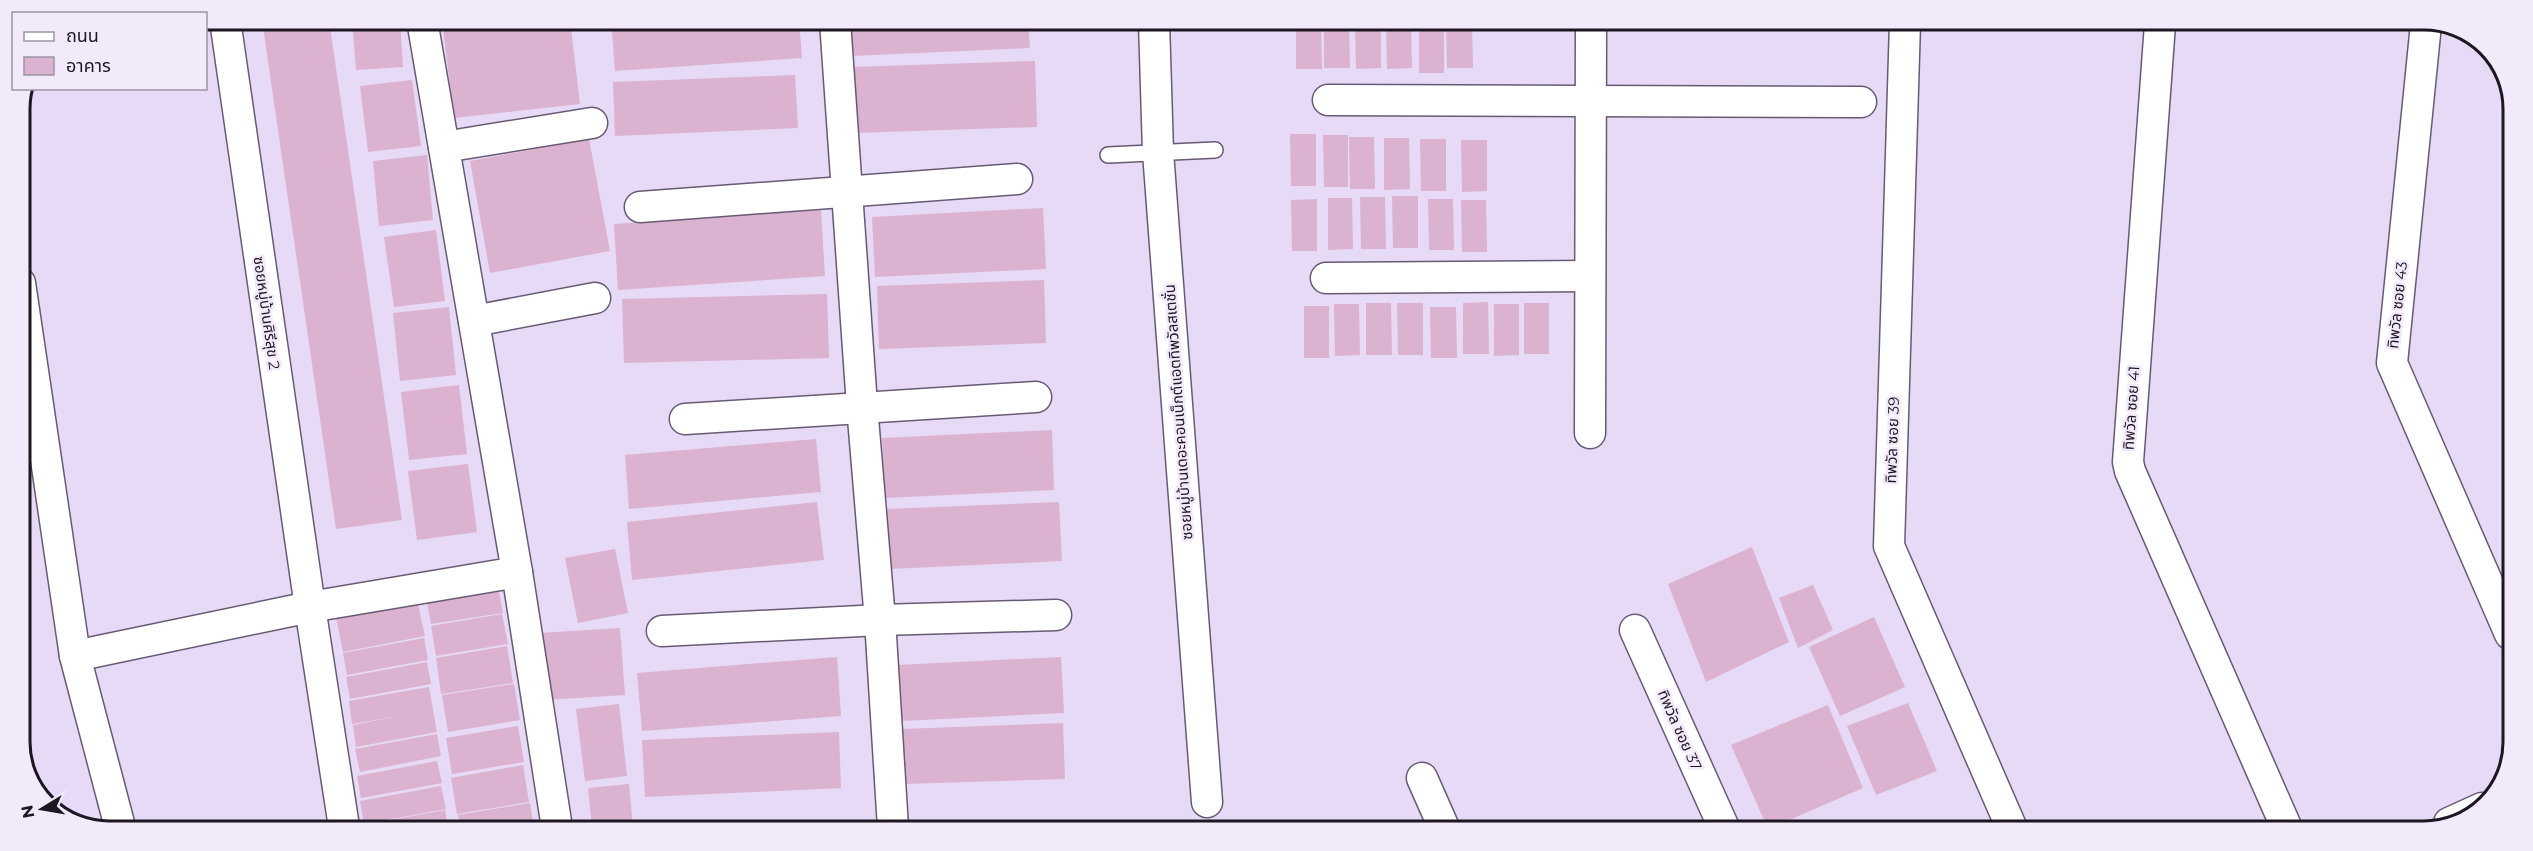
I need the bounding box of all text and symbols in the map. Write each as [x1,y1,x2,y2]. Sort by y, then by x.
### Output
legend [12,12,207,90]
text: ถนน [66,25,99,47]
text: อาคาร [66,55,111,77]
street label: ซอยหมู่บ้านศิรีสุข 2 [250,255,284,371]
street label: ทิพวัล ซอย 43 [2383,261,2411,349]
street label: ซอยหมู่บ้านเดอะคอนเน็กต์แอตทิพวัลสเตชั่น [1159,283,1196,541]
street label: ทิพวัล ซอย 41 [2119,365,2143,451]
street label: ทิพวัล ซอย 39 [1881,396,1903,484]
street label: ทิพวัล ซอย 37 [1654,687,1706,773]
north arrow [12,779,72,839]
text: N [17,804,38,820]

